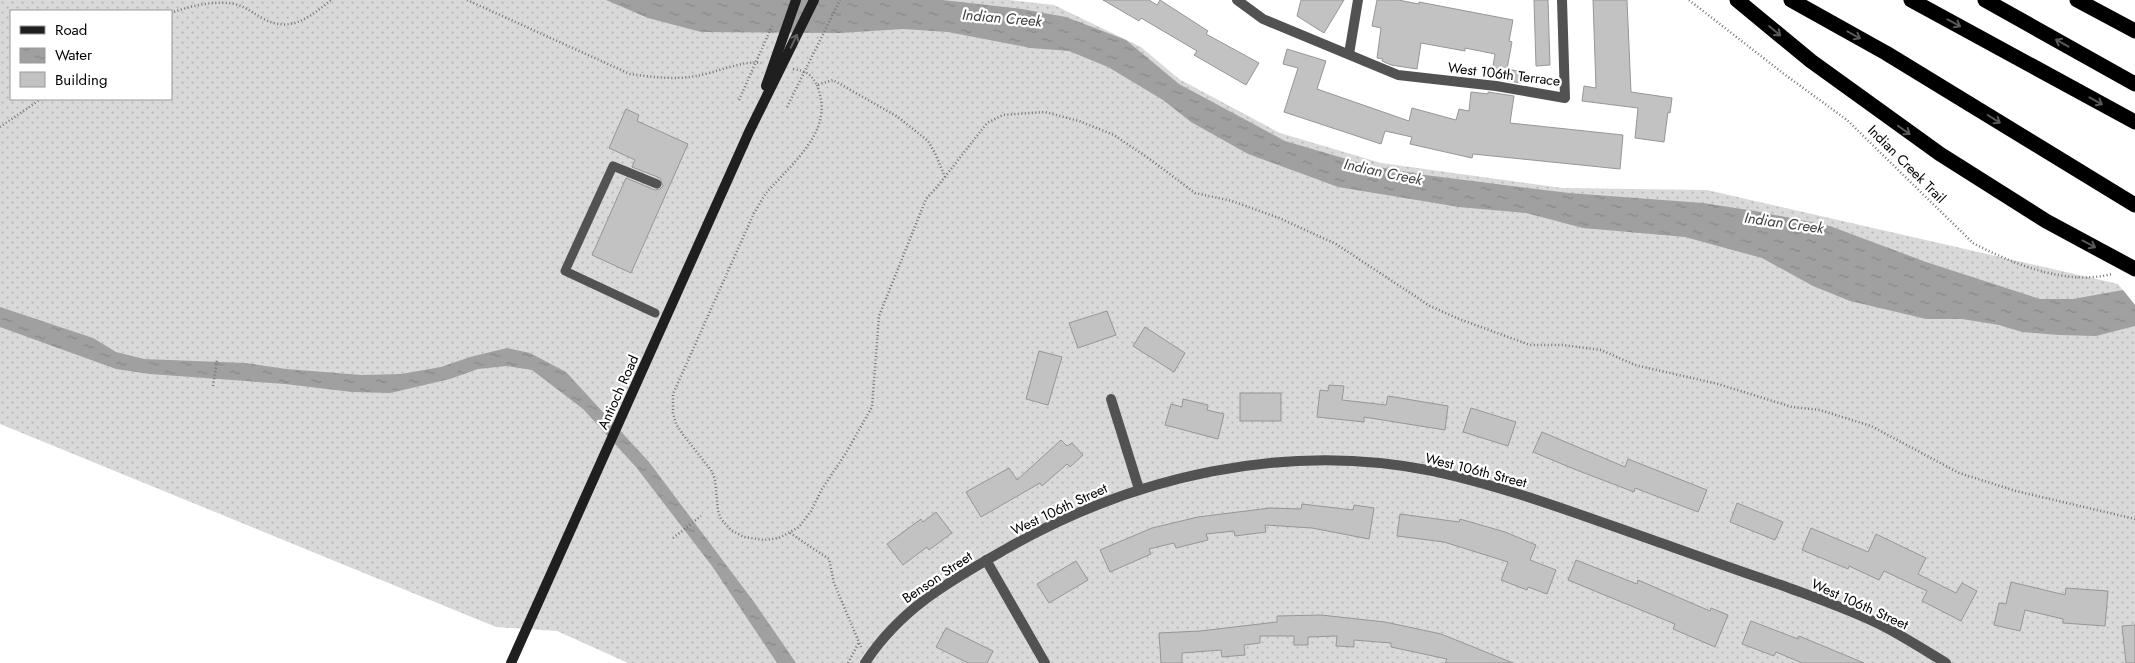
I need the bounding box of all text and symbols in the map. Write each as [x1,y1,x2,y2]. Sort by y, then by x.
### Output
water label: Indian Creek [961,4,1043,32]
legend [10,10,172,100]
one-way arrow [1946,18,1961,28]
text: Road [55,19,87,41]
one-way arrow [1768,25,1781,36]
one-way arrow [1847,30,1862,40]
one-way arrow [790,34,799,49]
one-way arrow [2055,38,2070,47]
text: Water [55,44,93,66]
street label: West 106th Terrace [1447,57,1561,91]
text: Building [55,69,107,91]
one-way arrow [2089,96,2104,106]
one-way arrow [1986,114,2000,124]
street label: Indian Creek Trail [1863,120,1951,208]
one-way arrow [1897,125,1911,135]
water label: Indian Creek [1342,153,1425,191]
water label: Indian Creek [1743,207,1826,240]
one-way arrow [2081,240,2096,249]
street label: Antioch Road [593,352,643,432]
street label: West 106th Street [1423,448,1530,492]
street label: West 106th Street [1008,478,1111,540]
street label: Benson Street [898,546,977,608]
street label: West 106th Street [1808,574,1912,635]

